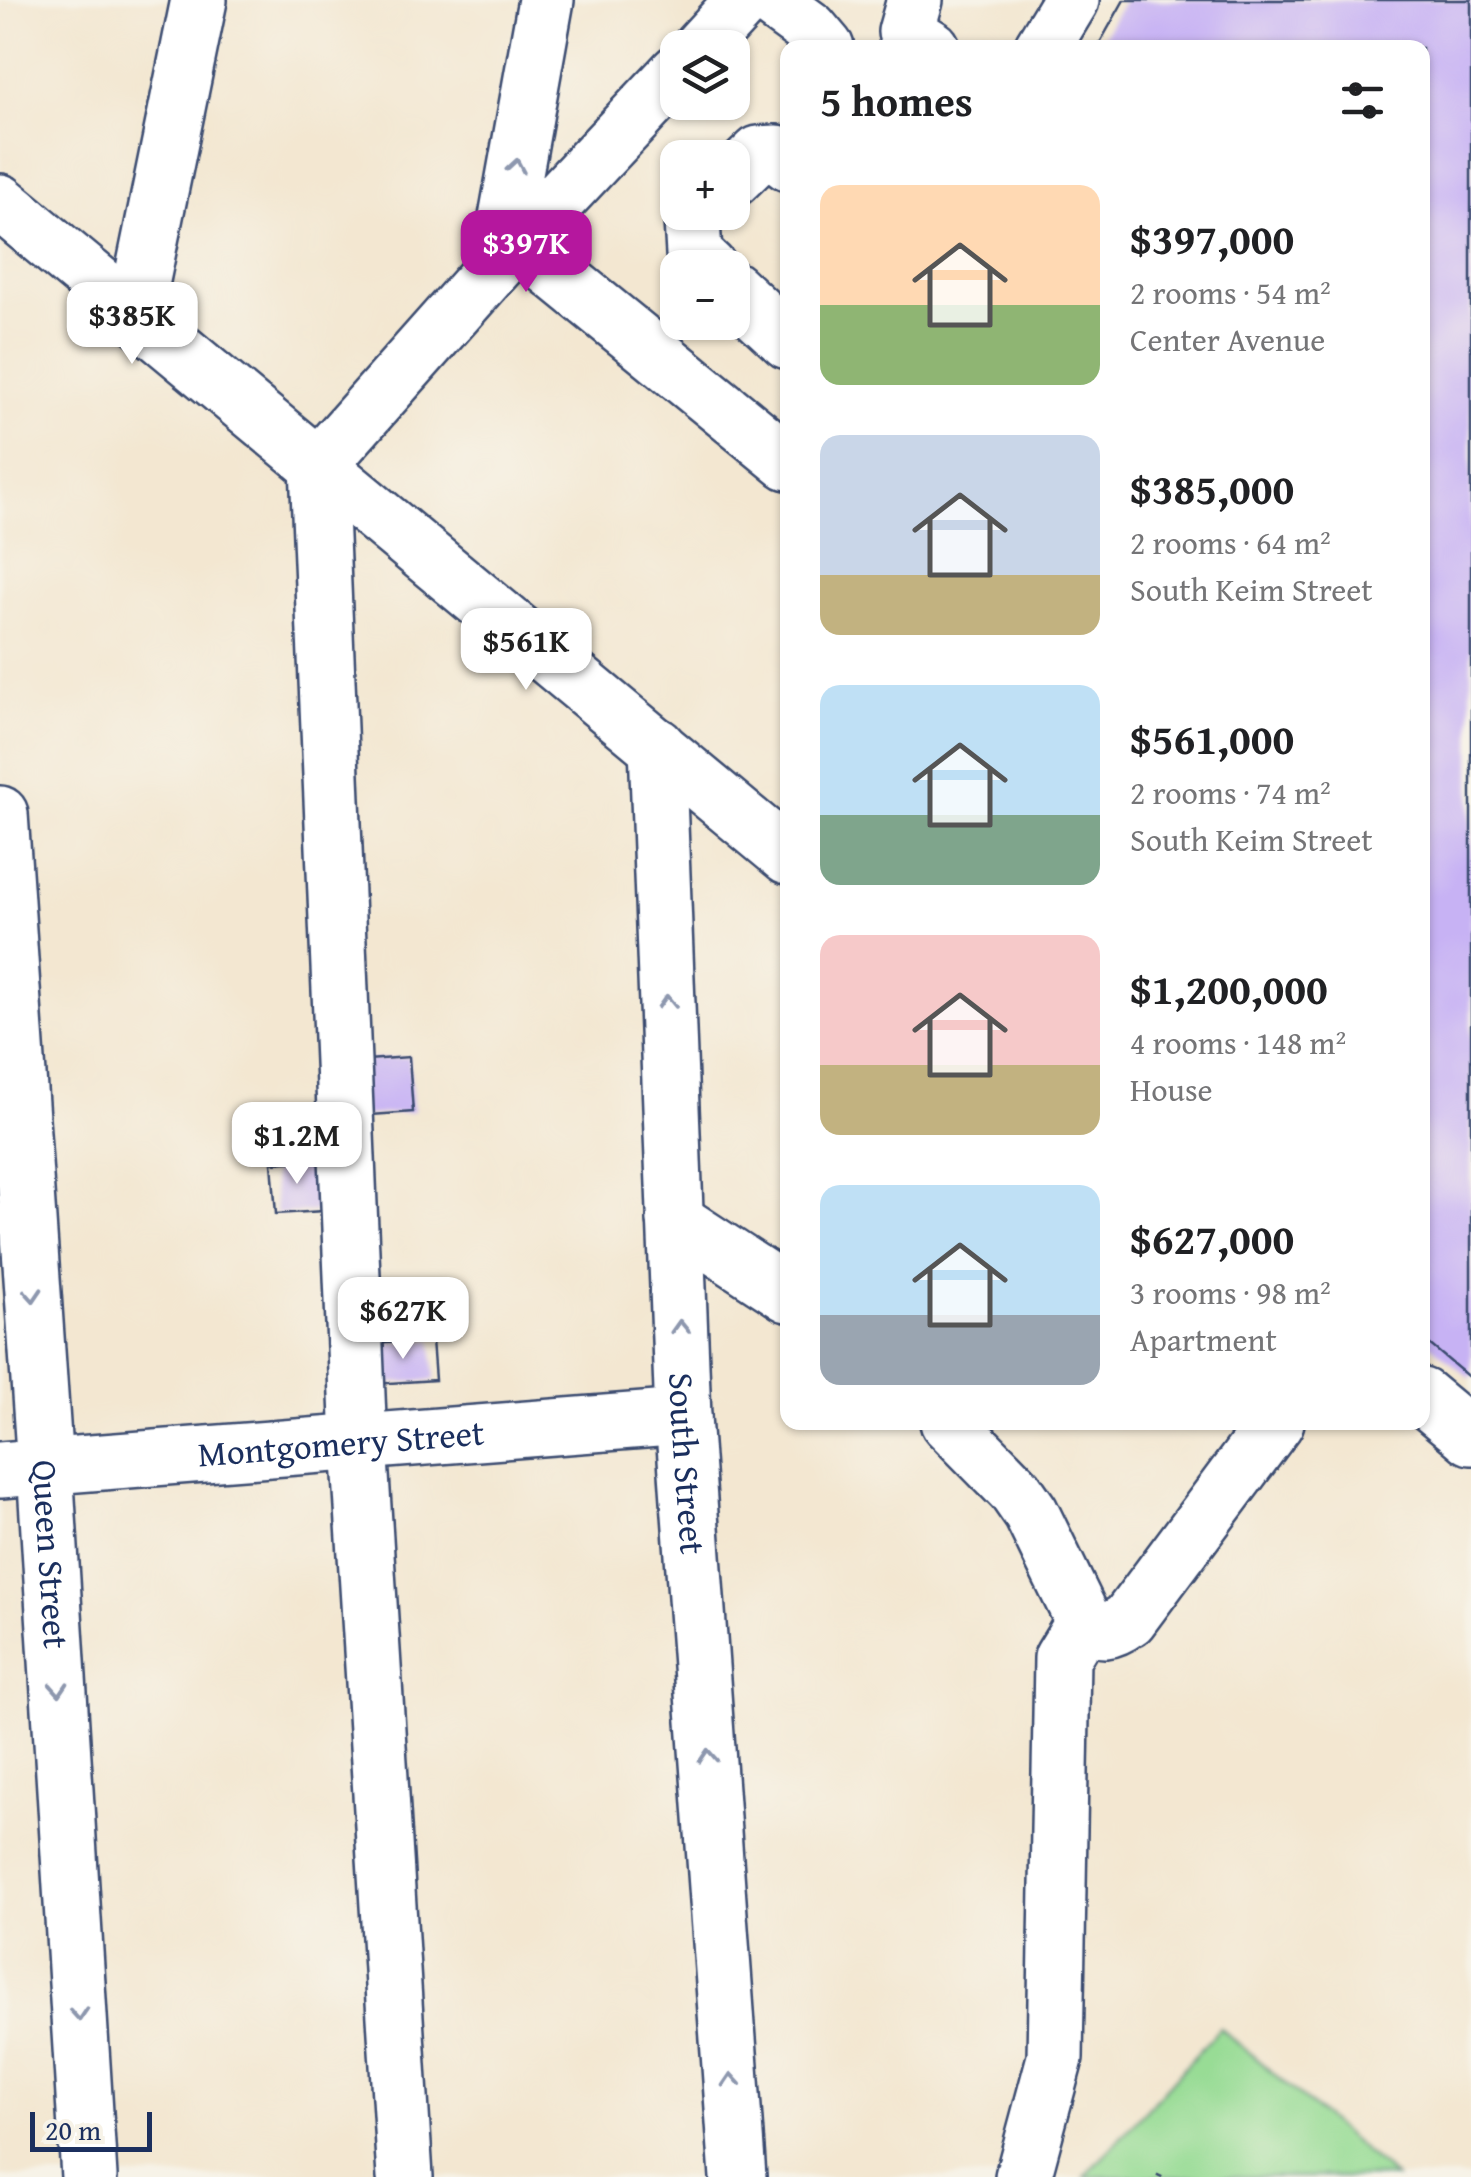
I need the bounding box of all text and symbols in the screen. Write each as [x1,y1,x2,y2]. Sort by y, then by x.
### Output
map controls [660,30,750,340]
button: layers [660,30,750,120]
text: 5 homes [820,70,973,131]
icon: filters [1335,73,1390,128]
button: + [660,140,750,230]
one-way arrow [505,158,526,174]
text: $397,000 [1130,208,1294,269]
pin: $397K [456,210,596,295]
text: $397K [483,219,569,266]
icon: home [900,225,1020,345]
button: − [660,250,750,340]
text: 2 rooms · 54 m² [1130,269,1331,316]
pin: $385K [62,282,202,367]
text: $385K [89,291,175,338]
text: Center Avenue [1130,316,1325,363]
text: $385,000 [1130,458,1294,519]
icon: home [900,475,1020,595]
text: 2 rooms · 64 m² [1130,519,1331,566]
text: South Keim Street [1130,566,1373,613]
pin: $561K [456,608,596,693]
text: $561K [483,617,569,664]
text: $561,000 [1130,708,1294,769]
icon: home [900,725,1020,845]
text: 2 rooms · 74 m² [1130,769,1331,816]
text: South Keim Street [1130,816,1373,863]
text: $1,200,000 [1130,958,1328,1019]
icon: home [900,975,1020,1095]
one-way arrow [657,993,678,1009]
text: 4 rooms · 148 m² [1130,1019,1346,1066]
text: House [1130,1066,1213,1113]
pin: $1.2M [227,1102,367,1187]
text: $1.2M [254,1111,340,1158]
text: $627,000 [1130,1208,1294,1269]
icon: home [900,1225,1020,1345]
text: 3 rooms · 98 m² [1130,1269,1331,1316]
pin: $627K [333,1277,473,1362]
text: $627K [360,1286,446,1333]
one-way arrow [22,1288,43,1304]
text: Apartment [1130,1316,1277,1363]
one-way arrow [669,1318,690,1334]
street label: South Street [656,1371,719,1556]
street label: Montgomery Street [196,1407,486,1480]
street label: Queen Street [20,1458,82,1650]
one-way arrow [48,1682,69,1698]
one-way arrow [697,1747,719,1763]
one-way arrow [68,2006,89,2022]
one-way arrow [721,2071,743,2087]
scale bar [30,2107,152,2152]
text: 20 m [45,2109,101,2150]

